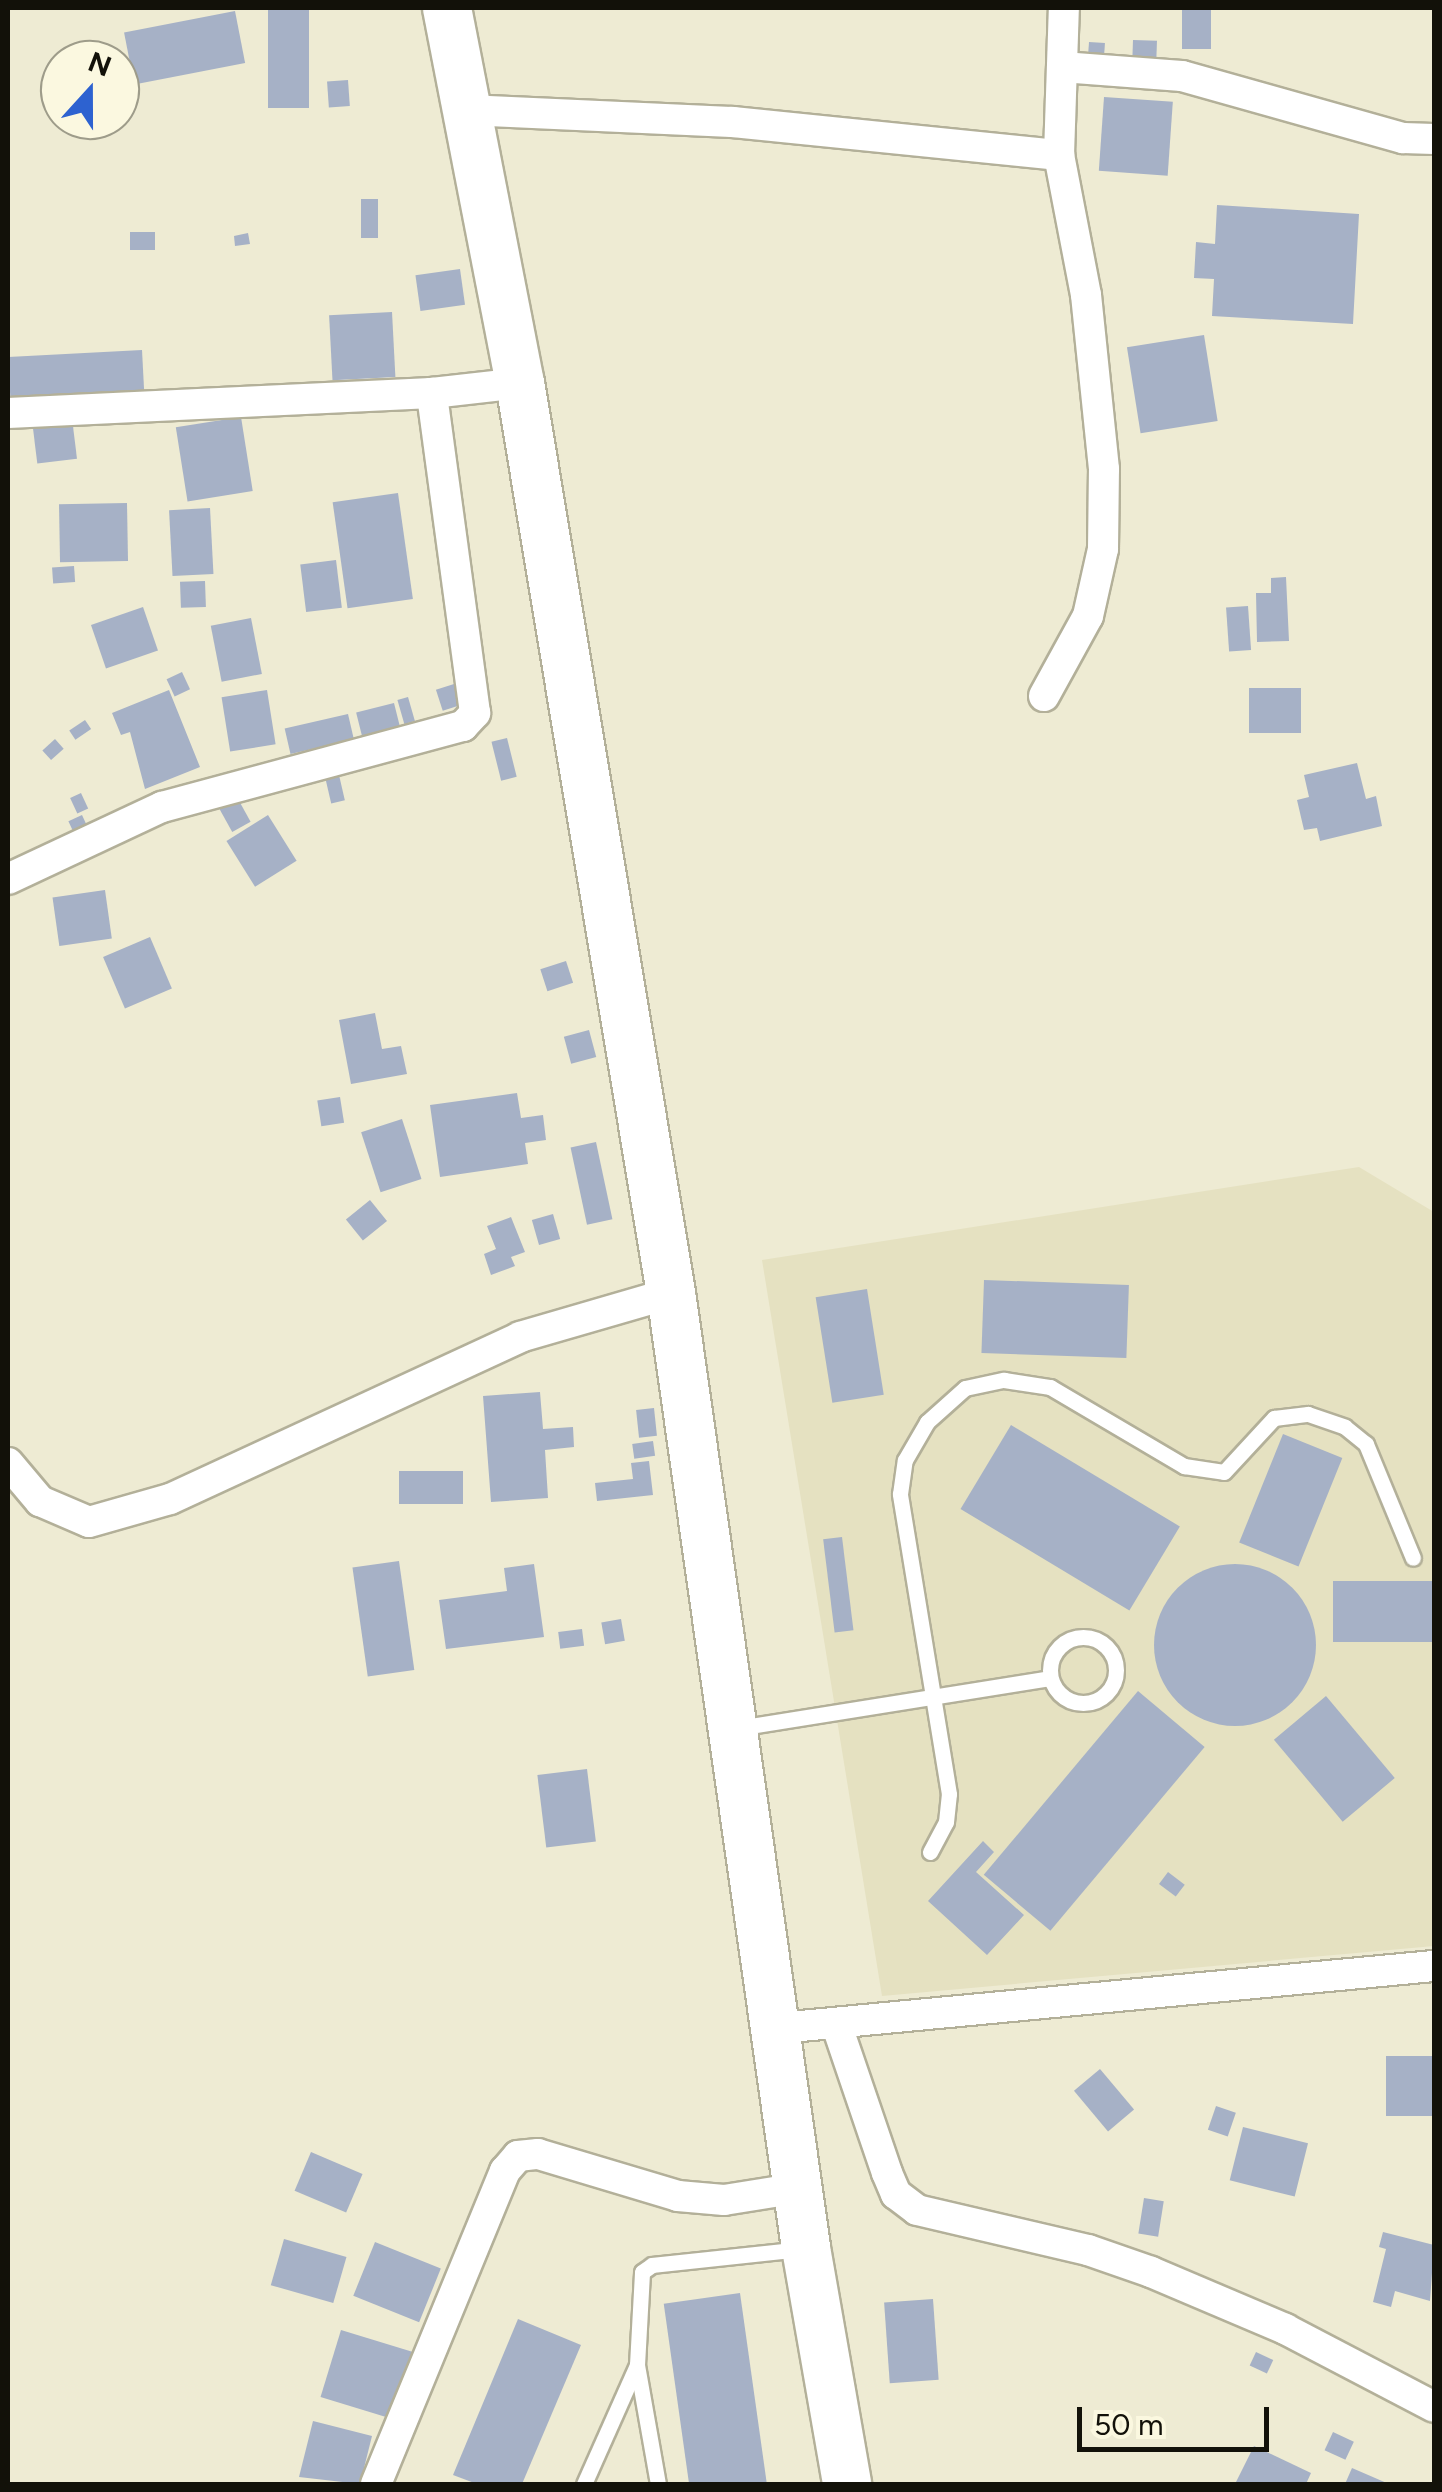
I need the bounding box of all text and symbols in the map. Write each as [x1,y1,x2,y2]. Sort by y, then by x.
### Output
north arrow [40,40,140,140]
text: N [84,44,116,84]
scale bar [1082,2387,1274,2449]
text: 50 m [1094,2406,1163,2443]

